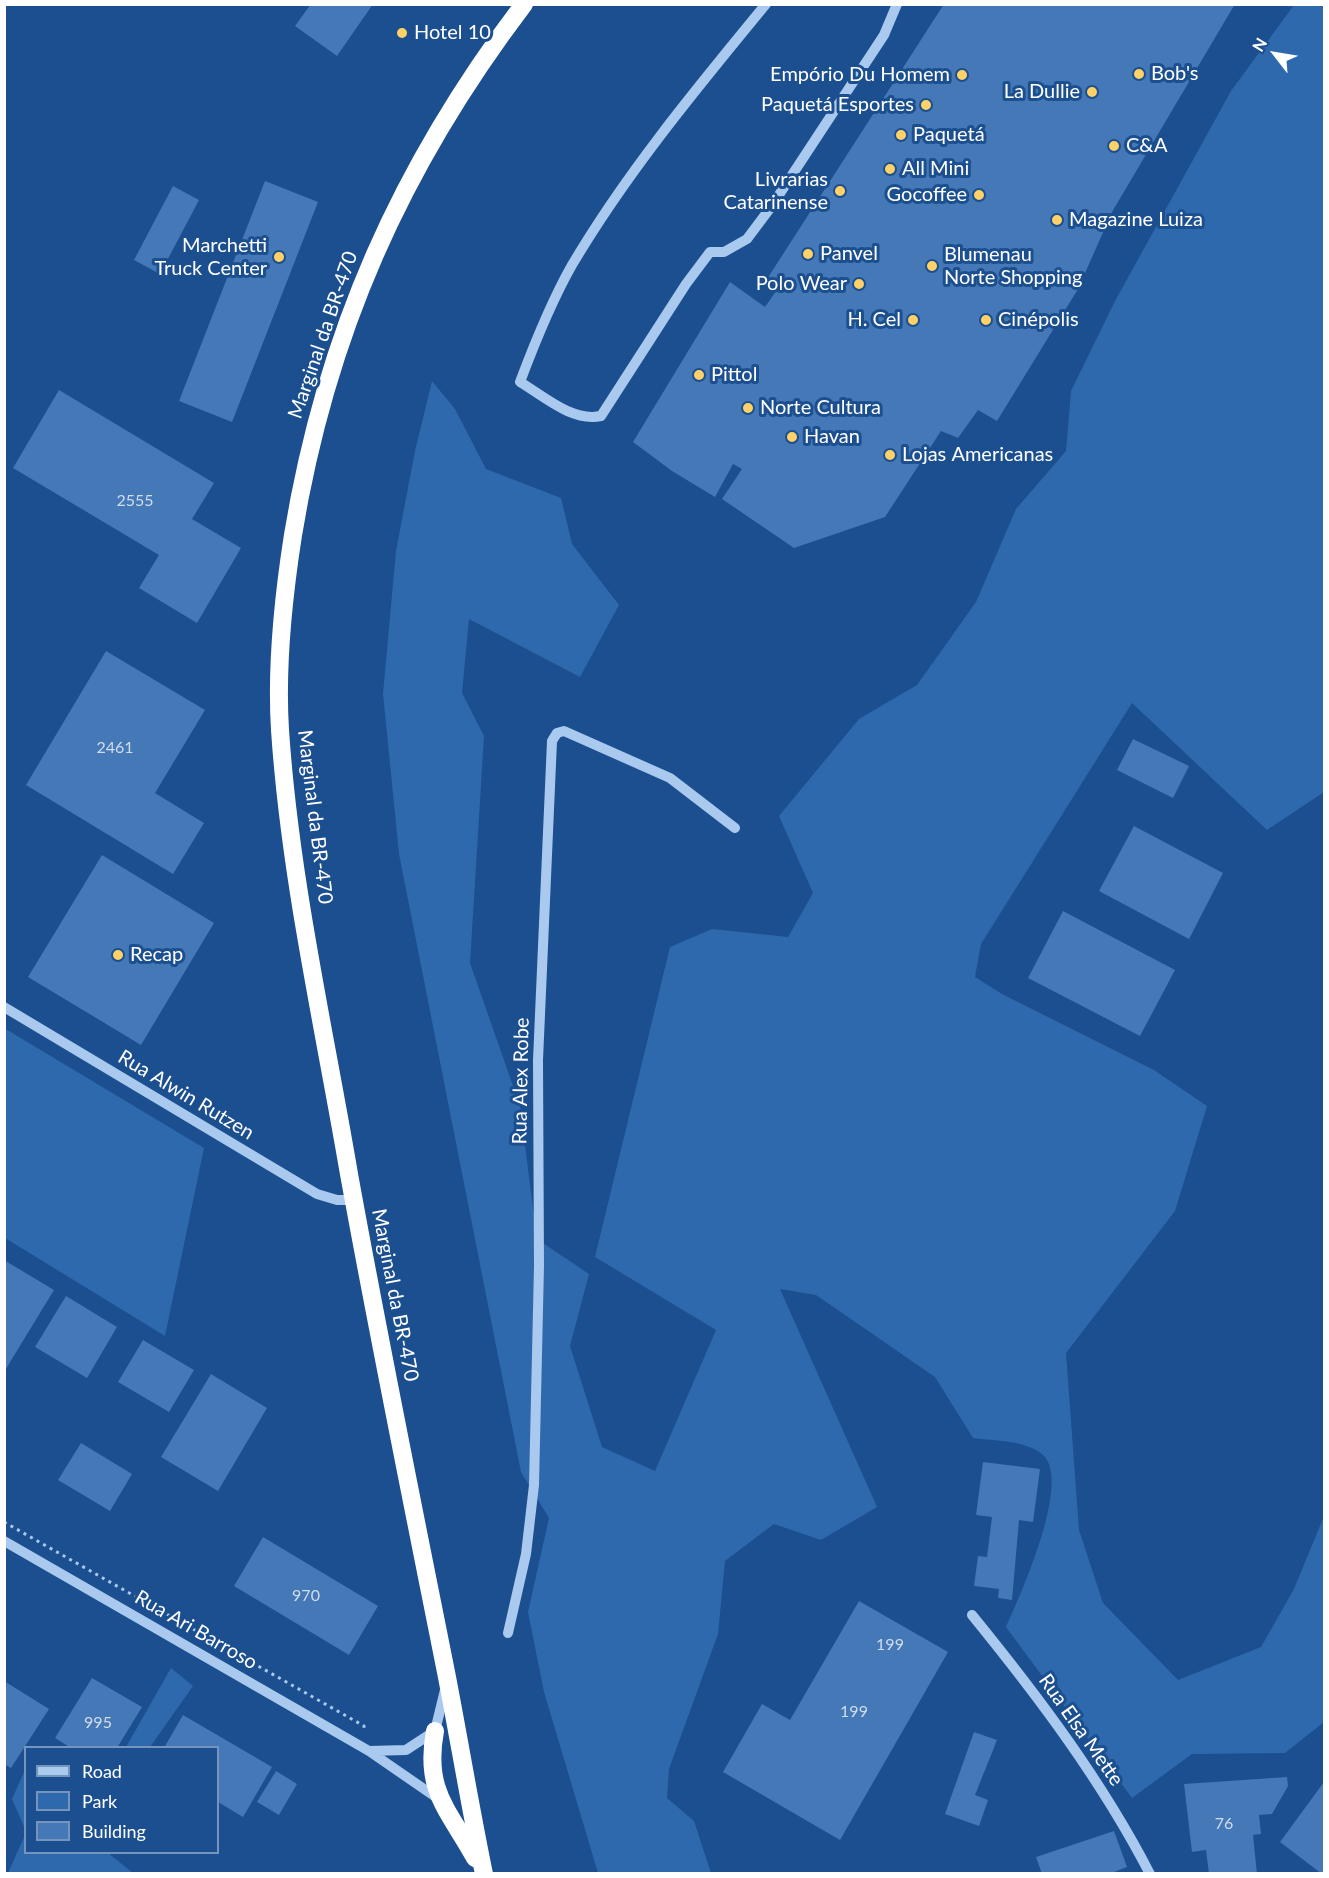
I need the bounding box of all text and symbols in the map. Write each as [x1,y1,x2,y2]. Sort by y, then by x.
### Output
place label: Hotel 10 [414,21,491,45]
north arrow [1245,24,1305,84]
marker: Hotel 10 [395,26,409,40]
text: N [1248,34,1270,55]
place label: Bob's [1151,62,1198,86]
place label: Empório Du Homem [770,63,950,87]
marker: Bob's [1132,67,1146,81]
marker: Empório Du Homem [955,68,969,82]
place label: La Dullie [1004,80,1080,104]
marker: La Dullie [1085,85,1099,99]
place label: Paquetá Esportes [761,93,914,117]
marker: Paquetá Esportes [919,98,933,112]
place label: Paquetá [913,123,985,147]
marker: Paquetá [894,128,908,142]
place label: C&A [1126,134,1168,158]
marker: C&A [1107,139,1121,153]
place label: All Mini [902,157,969,181]
marker: All Mini [883,162,897,176]
place label: Livrarias Catarinense [724,168,828,215]
place label: Gocoffee [887,183,967,207]
marker: Livrarias Catarinense [833,184,847,198]
marker: Gocoffee [972,188,986,202]
place label: Magazine Luiza [1069,208,1203,232]
marker: Magazine Luiza [1050,213,1064,227]
place label: Marchetti Truck Center [154,234,267,281]
place label: Panvel [820,242,878,266]
place label: Blumenau Norte Shopping [944,243,1082,290]
marker: Panvel [801,247,815,261]
street label: Marginal da BR-470 [283,248,363,422]
marker: Marchetti Truck Center [272,250,286,264]
marker: Blumenau Norte Shopping [925,259,939,273]
place label: Polo Wear [756,272,847,296]
marker: Polo Wear [852,277,866,291]
place label: H. Cel [847,308,901,332]
place label: Cinépolis [998,308,1079,332]
marker: H. Cel [906,313,920,327]
marker: Cinépolis [979,313,993,327]
place label: Pittol [711,363,757,387]
marker: Pittol [692,368,706,382]
place label: Norte Cultura [760,396,881,420]
marker: Norte Cultura [741,401,755,415]
place label: Havan [804,425,860,449]
marker: Havan [785,430,799,444]
place label: Lojas Americanas [902,443,1053,467]
marker: Lojas Americanas [883,448,897,462]
house number: 2555 [116,491,154,511]
street label: Marginal da BR-470 [292,729,338,905]
house number: 2461 [96,738,134,758]
place label: Recap [130,943,183,967]
marker: Recap [111,948,125,962]
street label: Rua Alex Robe [508,1017,534,1145]
street label: Rua Alwin Rutzen [114,1045,258,1145]
street label: Marginal da BR-470 [366,1207,424,1383]
street label: Rua Ari Barroso [131,1585,261,1675]
house number: 970 [292,1586,320,1606]
house number: 199 [876,1635,904,1655]
street label: Rua Elsa Mette [1034,1669,1128,1791]
house number: 199 [840,1702,868,1722]
house number: 995 [84,1713,112,1733]
legend [24,1746,219,1854]
text: Road [82,1760,122,1782]
text: Park [82,1790,117,1812]
house number: 76 [1215,1814,1233,1834]
text: Building [82,1820,146,1842]

